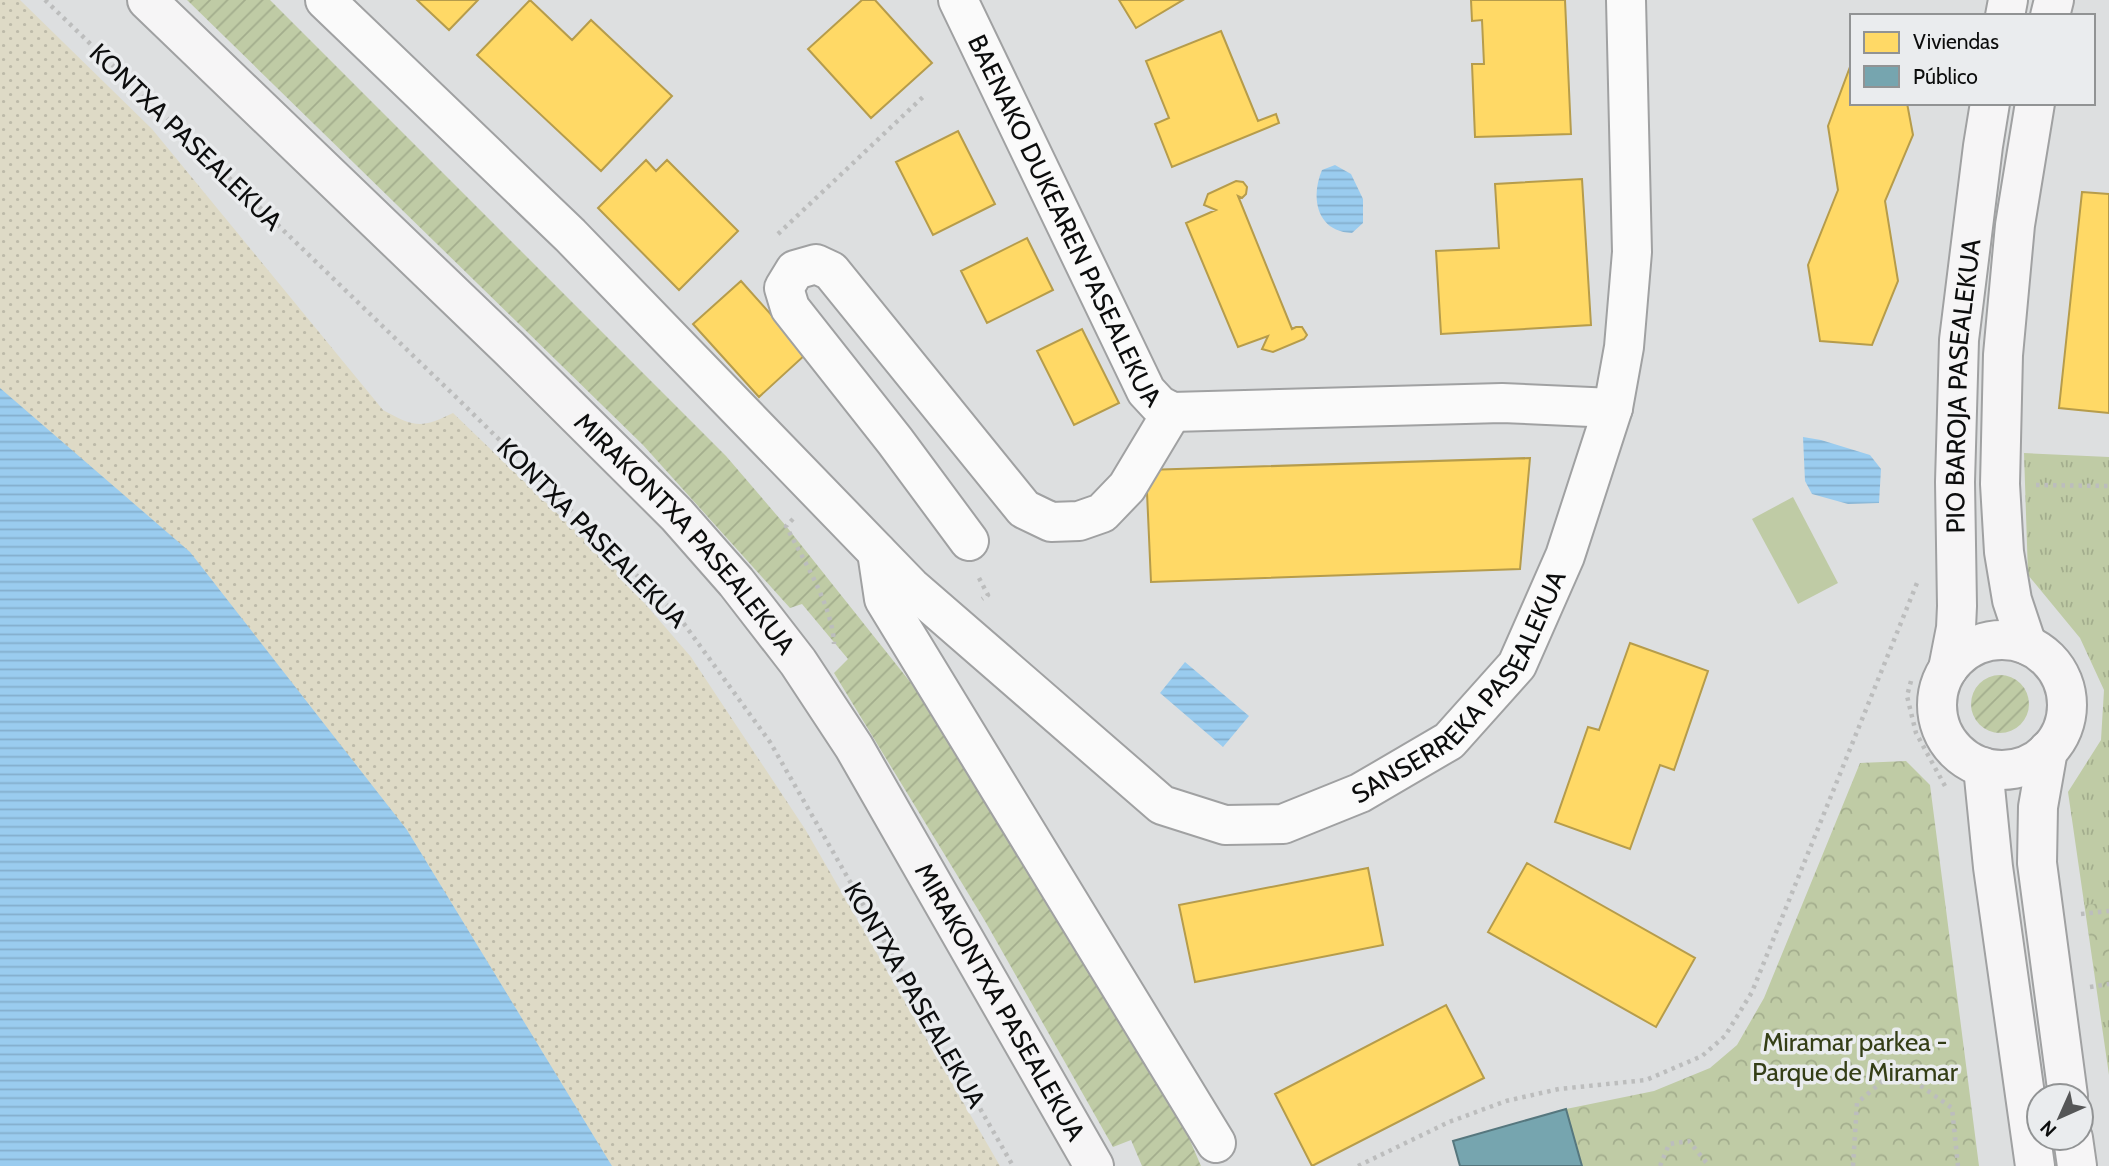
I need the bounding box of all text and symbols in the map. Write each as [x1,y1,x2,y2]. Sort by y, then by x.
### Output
legend [1850,14,2095,105]
street label: BAENAKO DUKEAREN PASEALEKUA [961,29,1169,414]
text: Viviendas [1913,29,1999,54]
street label: KONTXA PASEALEKUA [83,37,289,237]
text: Público [1913,64,1978,89]
street label: PIO BAROJA PASEALEKUA [1939,237,1987,534]
street label: MIRAKONTXA PASEALEKUA [567,406,802,661]
street label: KONTXA PASEALEKUA [490,431,694,635]
street label: SANSERREKA PASEALEKUA [1346,566,1573,810]
street label: MIRAKONTXA PASEALEKUA [908,857,1092,1146]
street label: KONTXA PASEALEKUA [837,876,993,1114]
park label: Miramar parkea - Parque de Miramar [1752,1026,1959,1088]
north arrow [2025,1082,2095,1152]
text: N [2035,1116,2061,1142]

